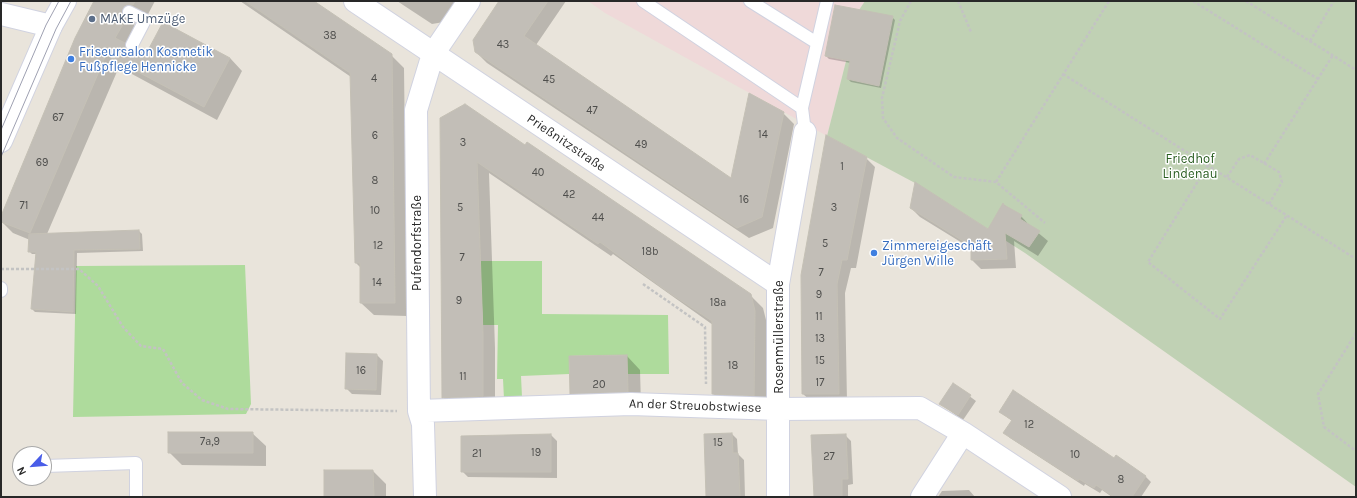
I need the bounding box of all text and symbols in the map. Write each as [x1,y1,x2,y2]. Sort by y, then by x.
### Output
place label: MAKE Umzüge [100,11,185,27]
marker: MAKE Umzüge [87,14,97,24]
house number: 38 [323,29,337,43]
house number: 43 [497,38,509,52]
place label: Friseursalon Kosmetik Fußpflege Hennicke [79,44,213,75]
marker: Friseursalon Kosmetik Fußpflege Hennicke [66,54,76,64]
house number: 4 [371,72,377,86]
house number: 45 [543,73,555,87]
house number: 47 [586,104,598,118]
house number: 67 [52,111,64,125]
street label: Prießnitzstraße [524,111,608,175]
house number: 14 [758,128,768,142]
house number: 6 [372,129,378,143]
house number: 3 [460,136,466,150]
house number: 49 [635,138,647,152]
park label: Friedhof Lindenau [1162,151,1218,182]
house number: 69 [36,156,48,170]
house number: 1 [840,160,844,174]
house number: 40 [532,166,544,180]
house number: 8 [372,174,378,188]
house number: 42 [563,188,575,202]
house number: 16 [739,193,749,207]
street label: Pufendorfstraße [409,195,425,291]
house number: 71 [20,199,28,213]
house number: 5 [457,201,463,215]
house number: 3 [831,201,837,215]
house number: 10 [370,204,380,218]
house number: 44 [592,211,604,225]
house number: 5 [822,237,828,251]
place label: Zimmereigeschäft Jürgen Wille [882,238,992,269]
house number: 12 [373,239,383,253]
house number: 18b [642,245,658,259]
marker: Zimmereigeschäft Jürgen Wille [869,248,879,258]
house number: 7 [459,251,465,265]
house number: 7 [818,266,824,280]
house number: 14 [372,276,382,290]
street label: Rosenmüllerstraße [771,280,787,394]
house number: 9 [816,288,822,302]
house number: 9 [456,294,462,308]
house number: 18a [710,296,726,310]
house number: 11 [815,310,823,324]
house number: 13 [815,332,825,346]
house number: 15 [815,354,825,368]
house number: 18 [728,359,738,373]
house number: 16 [356,364,366,378]
house number: 11 [459,370,467,384]
house number: 17 [816,376,824,390]
house number: 20 [593,378,605,392]
street label: An der Streuobstwiese [628,396,762,416]
house number: 12 [1024,418,1034,432]
house number: 7a,9 [200,435,220,449]
house number: 15 [713,436,723,450]
north arrow [12,446,52,486]
house number: 19 [531,446,541,460]
house number: 21 [472,447,482,461]
house number: 10 [1070,448,1080,462]
house number: 27 [823,450,835,464]
text: N [14,465,29,477]
house number: 8 [1118,473,1124,487]

